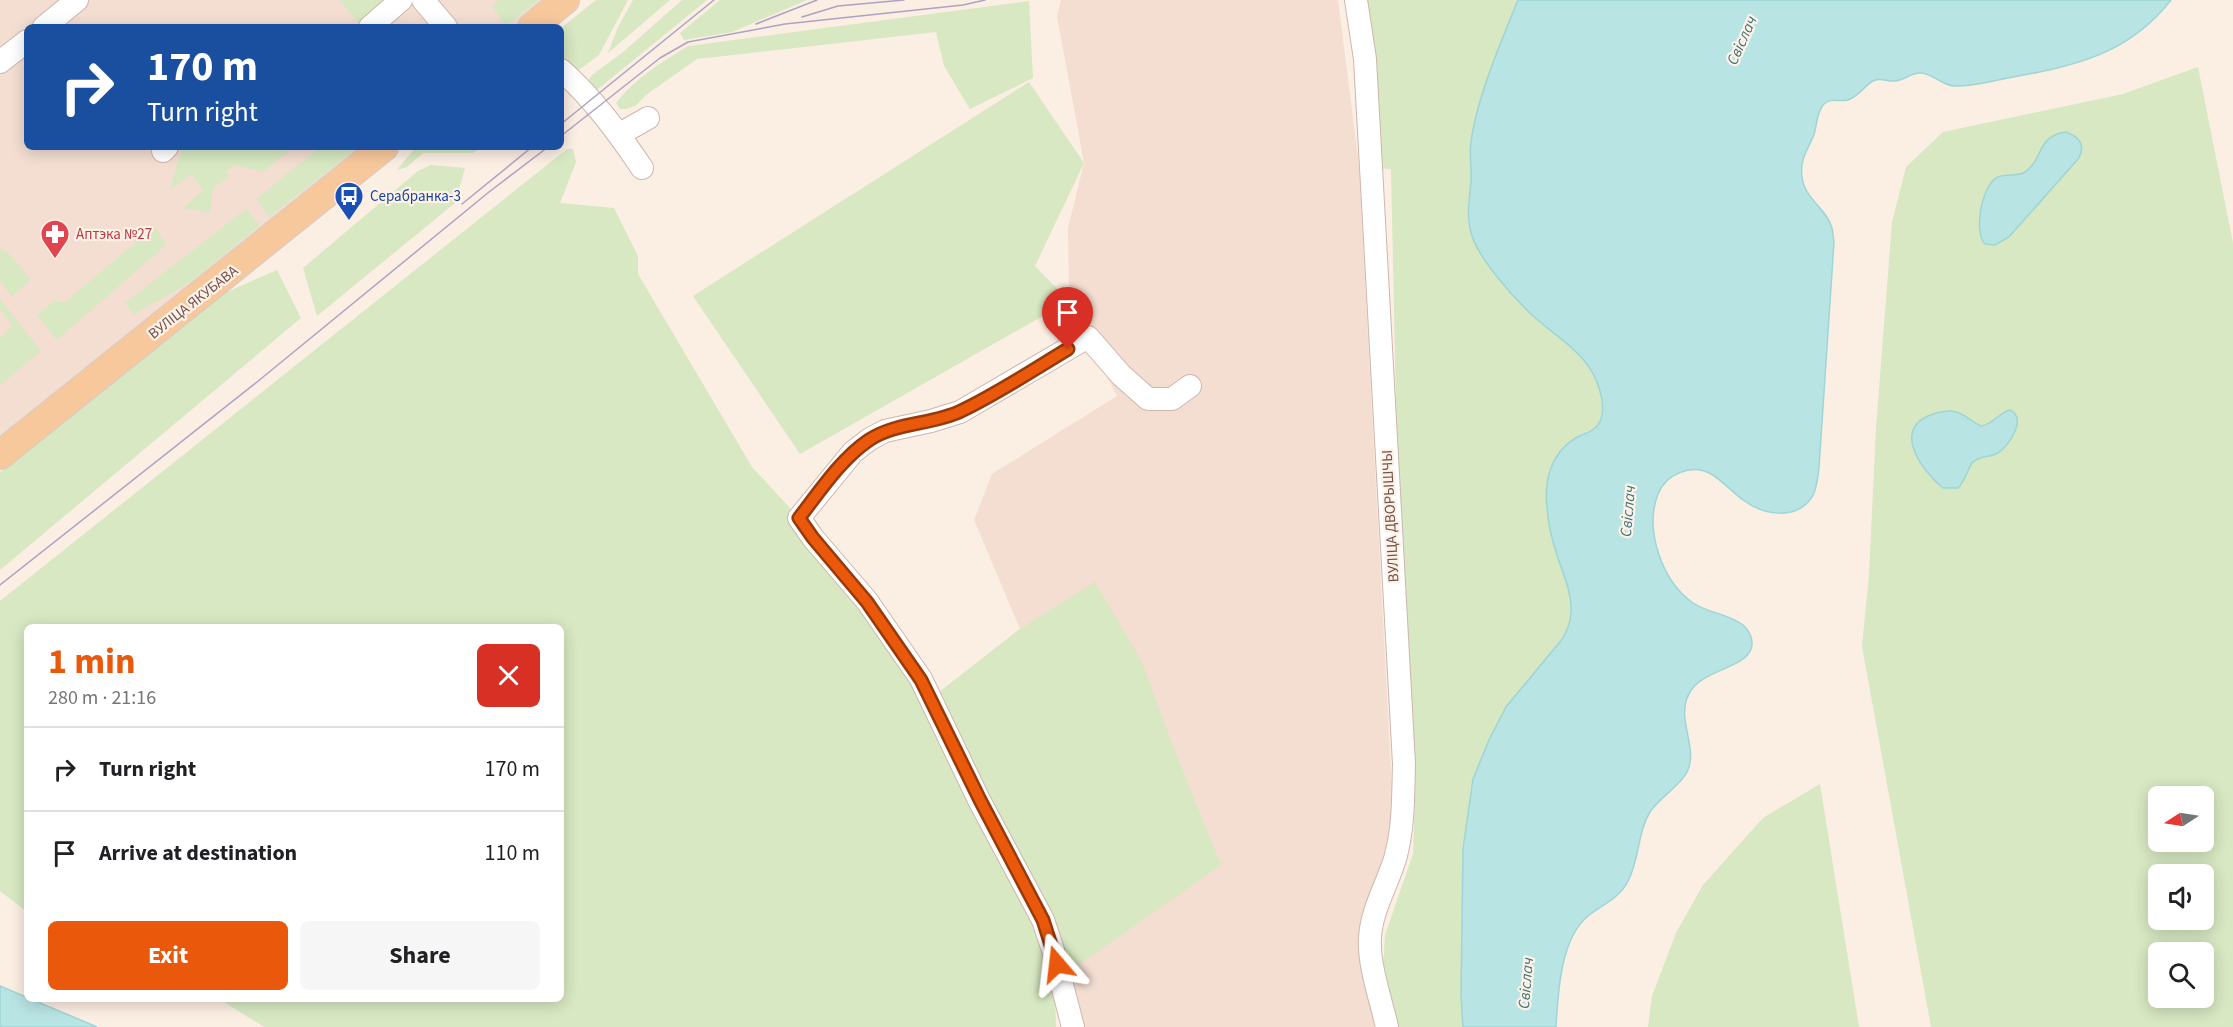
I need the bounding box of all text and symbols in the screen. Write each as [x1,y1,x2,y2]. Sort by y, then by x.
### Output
water label: Свіслач [1721,12,1763,68]
text: 170 m [147,37,258,97]
icon: right [48,48,126,126]
text: Turn right [147,93,258,132]
bus stop icon: Серабранка-3 [333,180,365,222]
place label: Серабранка-3 [370,186,461,207]
pharmacy icon: Аптэка №27 [39,218,71,260]
place label: Аптэка №27 [76,224,152,245]
street label: ВУЛІЦА ЯКУБАВА [144,260,243,344]
pin [1042,287,1093,349]
icon: arrive [1051,296,1084,329]
street label: ВУЛІЦА ДВОРЫШЧЫ [1377,449,1404,583]
water label: Свіслач [1615,484,1641,538]
text: 1 min [48,636,136,687]
button: close [477,644,540,707]
text: 280 m · 21:16 [48,684,156,712]
icon: right [48,753,81,786]
text: Turn right [99,753,196,785]
text: 170 m [485,753,540,785]
north arrow [2148,786,2214,852]
map controls [2148,786,2214,1008]
icon: arrive [48,837,81,870]
text: Arrive at destination [99,837,297,869]
text: 110 m [485,837,540,869]
button: sound [2148,864,2214,930]
button: Exit [48,921,288,990]
button: Share [300,921,540,990]
position arrow [1025,932,1089,996]
button: search [2148,942,2214,1008]
water label: Свіслач [1513,956,1539,1010]

